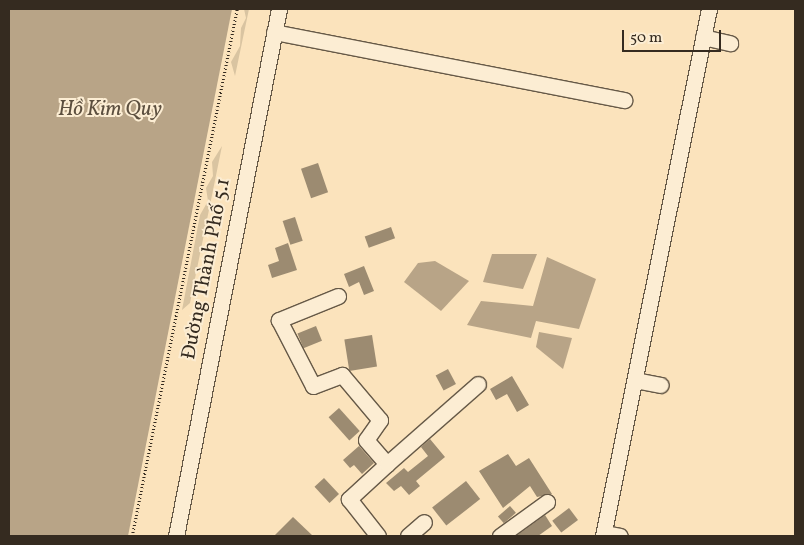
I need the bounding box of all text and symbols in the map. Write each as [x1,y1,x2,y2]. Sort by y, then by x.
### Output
scale bar [624,20,723,52]
text: 50 m [630,28,662,49]
water label: Hồ Kim Quy [58,97,162,123]
street label: Đường Thành Phố 5.1 [178,176,236,362]

